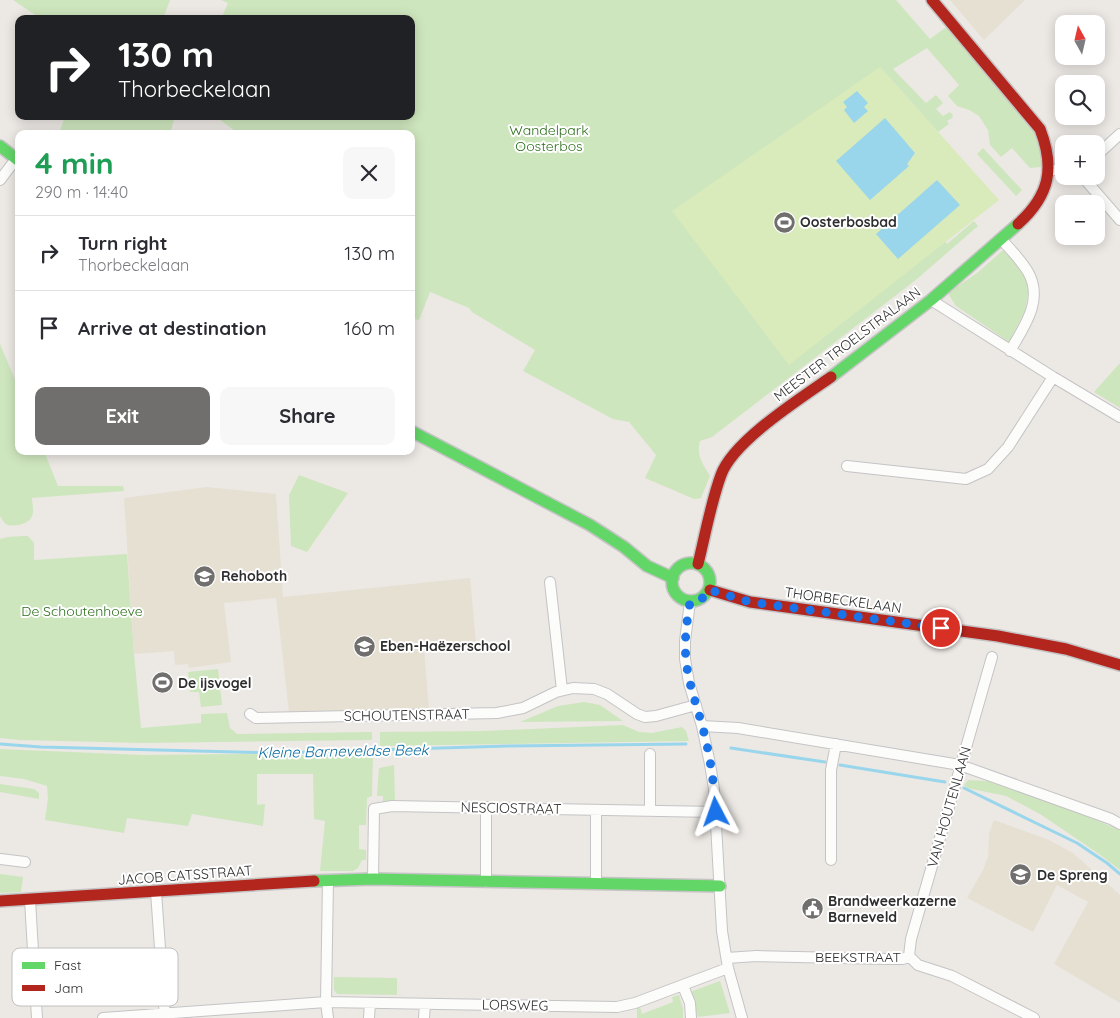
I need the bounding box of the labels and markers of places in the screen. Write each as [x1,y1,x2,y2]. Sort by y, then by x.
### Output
sports icon: Oosterbosbad [772,210,796,234]
place label: Oosterbosbad [800,213,897,231]
school or university icon: Rehoboth [193,564,217,588]
place label: Rehoboth [221,567,287,585]
pin [920,607,962,649]
school or university icon: Eben-Haëzerschool [352,634,376,658]
place label: Eben-Haëzerschool [380,637,511,655]
sports icon: De ijsvogel [150,671,174,695]
place label: De ijsvogel [178,674,251,692]
school or university icon: De Spreng [1009,863,1033,887]
place label: De Spreng [1037,866,1108,884]
place label: Brandweerkazerne Barneveld [828,892,957,926]
public building icon: Brandweerkazerne Barneveld [800,897,824,921]

